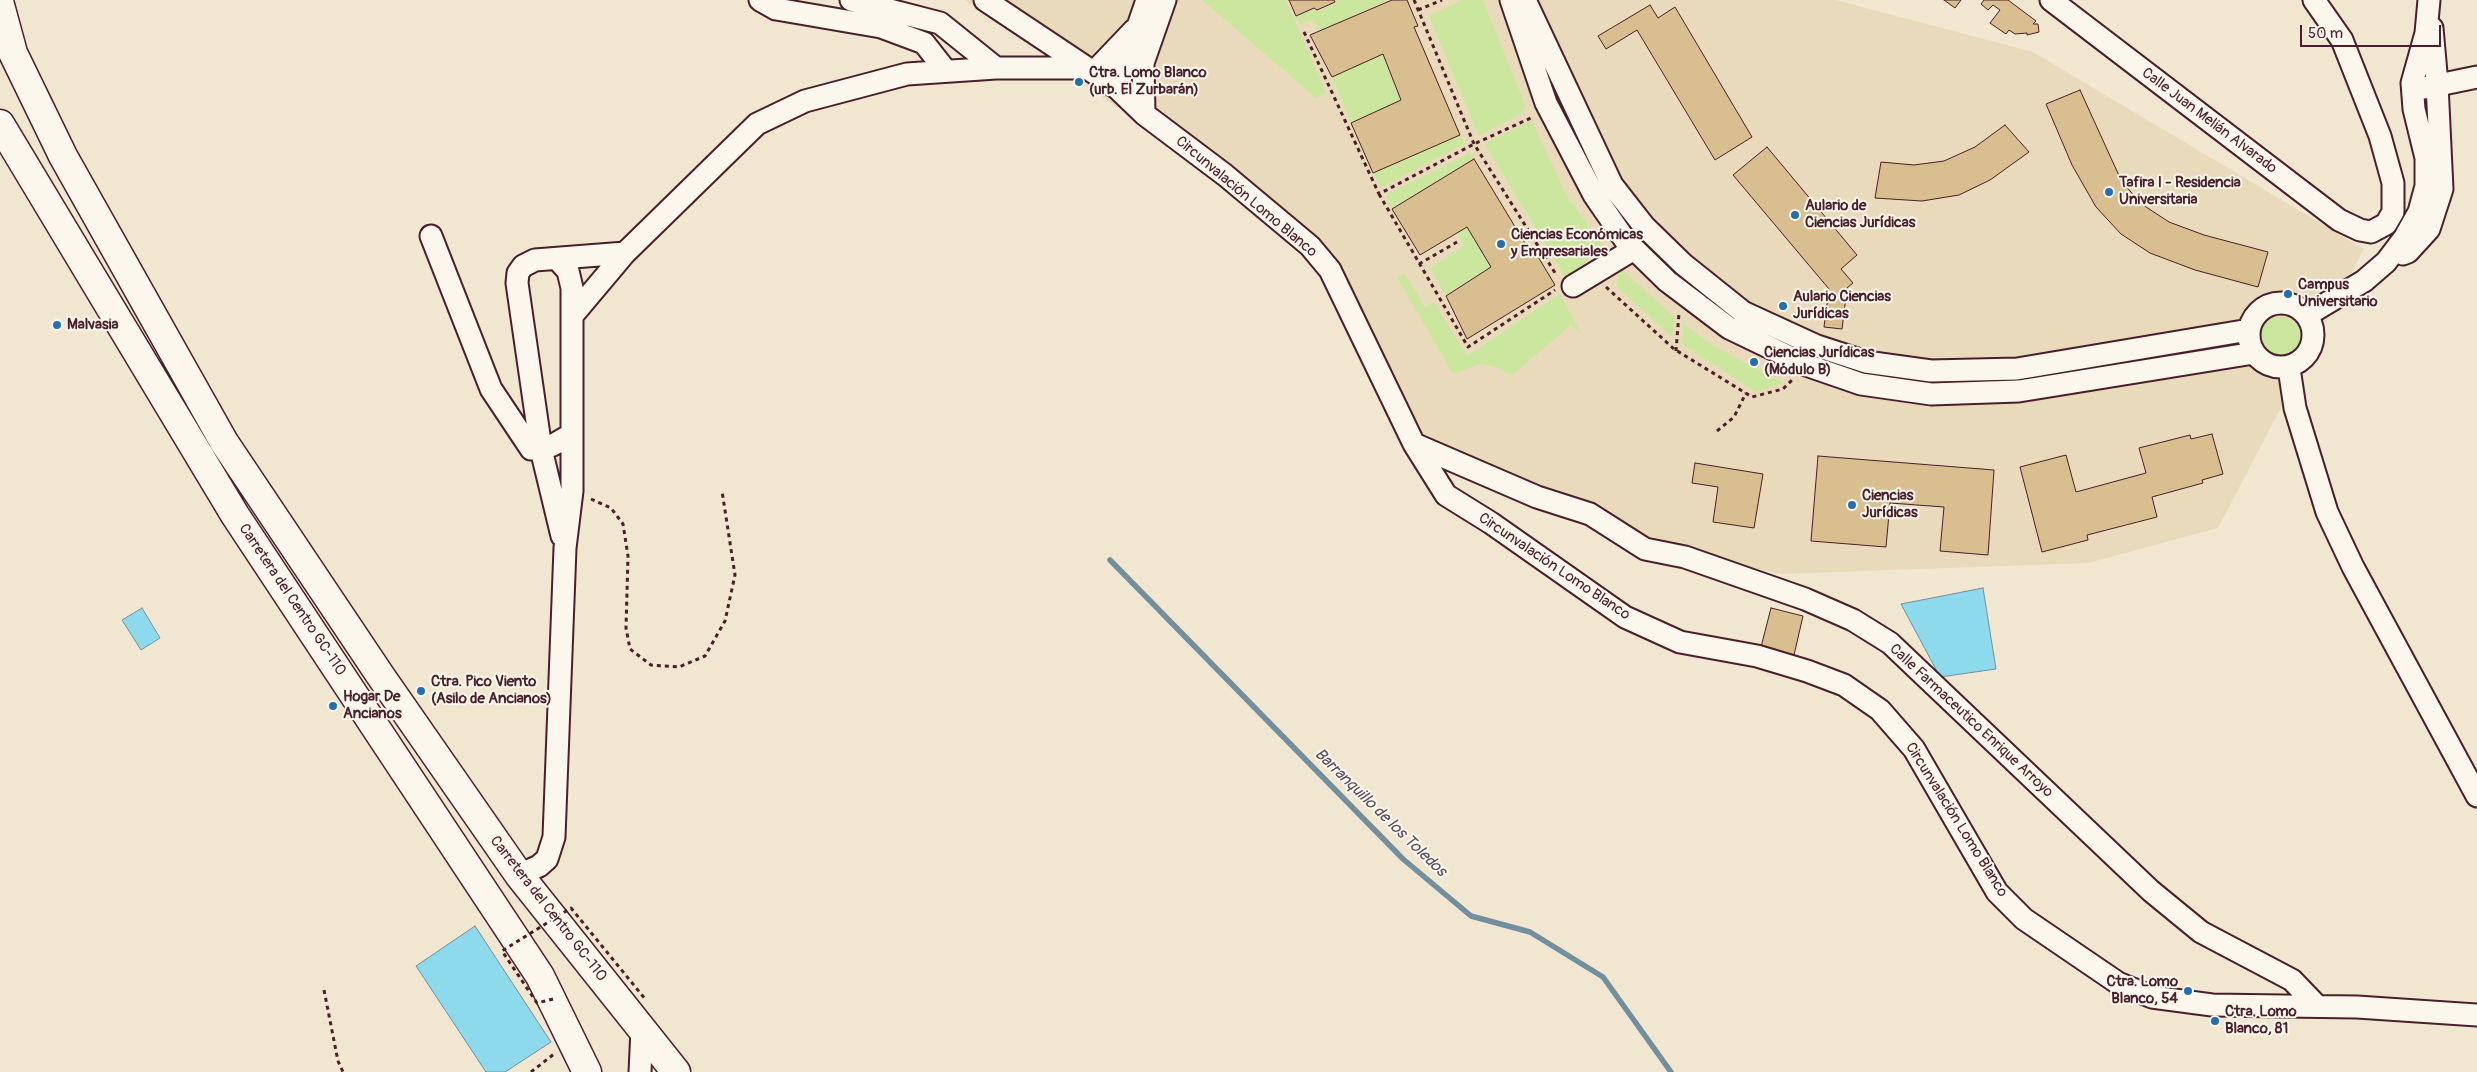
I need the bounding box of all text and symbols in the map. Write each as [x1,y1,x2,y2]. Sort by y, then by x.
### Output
scale bar [2302,15,2443,47]
text: 50 m [2308,24,2343,43]
place label: Ctra. Lomo Blanco (urb. El Zurbarán) [1089,64,1207,99]
street label: Calle Juan Melián Alvarado [2138,64,2280,178]
marker: Ctra. Lomo Blanco (urb. El Zurbarán) [1073,76,1085,88]
street label: Circunvalación Lomo Blanco [1172,133,1320,261]
place label: Tafira I - Residencia Universitaria [2119,174,2241,209]
marker: Tafira I - Residencia Universitaria [2103,186,2115,198]
place label: Aulario de Ciencias Jurídicas [1805,197,1915,232]
marker: Aulario de Ciencias Jurídicas [1789,209,1801,221]
place label: Ciencias Económicas y Empresariales [1511,226,1643,261]
marker: Ciencias Económicas y Empresariales [1495,238,1507,250]
place label: Campus Universitario [2298,276,2378,311]
place label: Aulario Ciencias Jurídicas [1793,288,1891,323]
marker: Campus Universitario [2282,288,2294,300]
marker: Aulario Ciencias Jurídicas [1777,300,1789,312]
place label: Malvasia [67,316,118,334]
marker: Malvasia [51,319,63,331]
place label: Ciencias Jurídicas (Módulo B) [1764,344,1874,379]
marker: Ciencias Jurídicas (Módulo B) [1748,356,1760,368]
place label: Ciencias Jurídicas [1862,487,1918,522]
marker: Ciencias Jurídicas [1846,499,1858,511]
street label: Circunvalación Lomo Blanco [1475,510,1633,624]
street label: Carretera del Centro GC-110 [234,521,350,679]
street label: Calle Farmaceutico Enrique Arroyo [1885,640,2057,802]
place label: Ctra. Pico Viento (Asilo de Ancianos) [431,673,552,708]
marker: Ctra. Pico Viento (Asilo de Ancianos) [415,685,427,697]
place label: Hogar De Ancianos [343,688,402,723]
marker: Hogar De Ancianos [327,700,339,712]
street label: Circunvalación Lomo Blanco [1901,739,2011,901]
water label: Barranquillo de los Toledos [1310,745,1450,881]
street label: Carretera del Centro GC-110 [486,833,610,985]
place label: Ctra. Lomo Blanco, 54 [2106,973,2178,1008]
marker: Ctra. Lomo Blanco, 54 [2182,985,2194,997]
place label: Ctra. Lomo Blanco, 81 [2225,1003,2297,1038]
marker: Ctra. Lomo Blanco, 81 [2209,1015,2221,1027]

